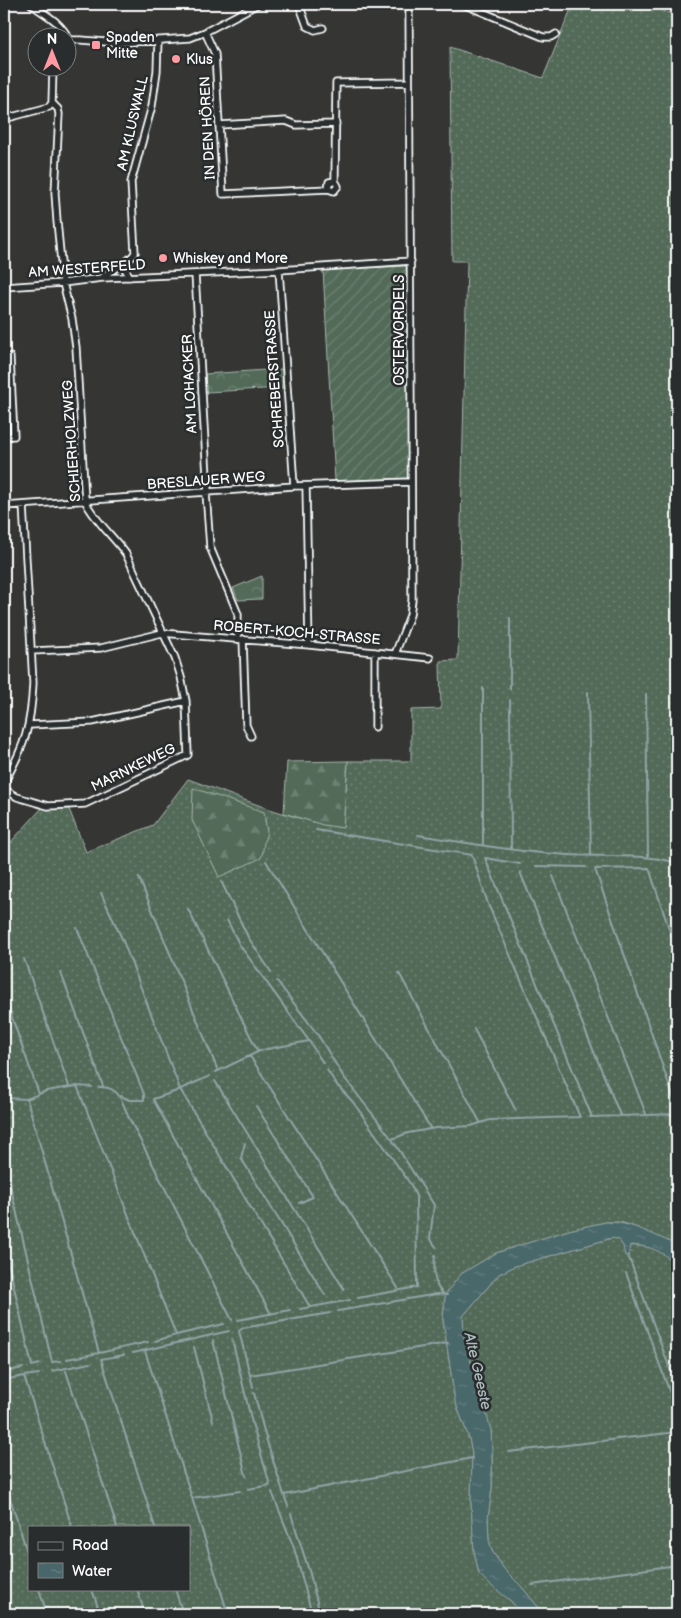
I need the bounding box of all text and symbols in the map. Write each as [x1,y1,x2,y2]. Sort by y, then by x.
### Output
north arrow [28,28,78,78]
place label: Spaden Mitte [106,29,155,62]
text: N [47,31,57,48]
marker: Spaden Mitte [90,39,102,51]
place label: Klus [186,51,213,68]
marker: Klus [170,53,182,65]
street label: AM KLUSWALL [113,74,152,172]
street label: IN DEN HÖREN [195,76,219,180]
place label: Whiskey and More [173,250,288,267]
marker: Whiskey and More [157,252,169,264]
street label: AM WESTERFELD [28,256,146,281]
street label: OSTERVORDELS [391,274,408,386]
street label: SCHREBERSTRASSE [261,310,288,448]
street label: AM LOHACKER [178,334,201,434]
street label: SCHIERHOLZWEG [59,379,84,502]
street label: BRESLAUER WEG [146,468,266,493]
street label: ROBERT-KOCH-STRASSE [213,617,381,648]
street label: MARNKEWEG [88,739,179,795]
water label: Alte Geeste [459,1330,496,1412]
legend [28,1526,190,1590]
text: Road [72,1536,108,1555]
text: Water [72,1562,112,1581]

